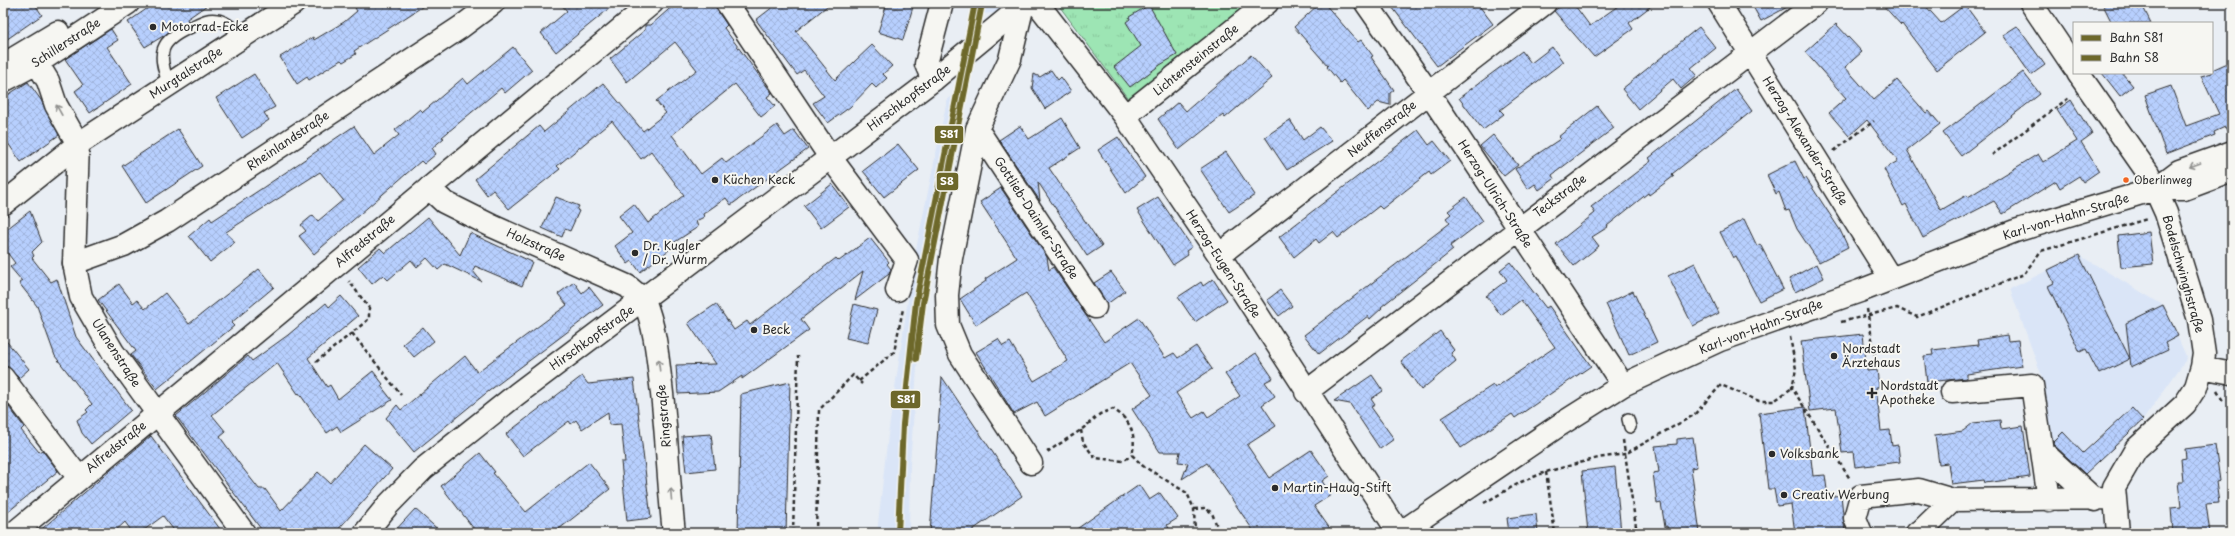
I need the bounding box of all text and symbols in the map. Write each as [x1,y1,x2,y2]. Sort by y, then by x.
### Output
street label: Schillerstraße [27,13,104,71]
place label: Motorrad-Ecke [161,17,249,35]
street label: Lichtensteinstraße [1149,19,1242,99]
marker: Motorrad-Ecke [148,22,158,32]
legend [2073,22,2213,74]
text: Bahn S81 [2109,28,2163,46]
street label: Murgtalstraße [145,42,225,103]
text: Bahn S8 [2109,48,2159,66]
street label: Hirschkopfstraße [863,60,954,135]
street label: Herzog-Alexander-Straße [1759,73,1853,208]
street label: Neuffenstraße [1343,96,1420,161]
one-way arrow [54,104,62,116]
street label: Rheinlandstraße [243,106,332,174]
line badge: S81 [934,125,964,144]
text: S81 [940,125,958,142]
street label: Herzog-Ulrich-Straße [1454,136,1538,251]
street label: Gottlieb-Daimler-Straße [990,153,1083,282]
one-way arrow [2189,162,2202,169]
street label: Teckstraße [1529,169,1590,221]
place label: Küchen Keck [723,170,795,188]
place label: Oberlinweg [2134,171,2192,188]
line badge: S8 [936,172,959,191]
text: S8 [940,172,954,189]
marker: Küchen Keck [710,175,720,185]
marker: Oberlinweg [2121,175,2131,185]
street label: Karl-von-Hahn-Straße [2000,188,2131,244]
street label: Herzog-Eugen-Straße [1182,206,1266,321]
street label: Alfredstraße [330,210,398,271]
street label: Bodelschwinghstraße [2159,213,2209,335]
street label: Holzstraße [504,223,569,265]
place label: Dr. Kugler / Dr. Wurm [643,236,707,268]
marker: Dr. Kugler / Dr. Wurm [630,248,640,258]
street label: Karl-von-Hahn-Straße [1696,294,1825,358]
street label: Hirschkopfstraße [545,300,637,374]
street label: Ulanenstraße [88,315,146,390]
place label: Beck [762,320,790,338]
marker: Beck [749,325,759,335]
place label: Nordstadt Ärztehaus [1842,339,1901,371]
marker: Nordstadt Ärztehaus [1829,351,1839,361]
one-way arrow [655,359,662,372]
place label: Nordstadt Apotheke [1880,376,1938,408]
street label: Ringstraße [651,384,675,448]
marker: Nordstadt Apotheke [1867,388,1877,398]
line badge: S81 [890,390,921,409]
text: S81 [897,390,915,407]
street label: Alfredstraße [81,416,150,476]
place label: Volksbank [1780,444,1839,462]
marker: Volksbank [1767,449,1777,459]
place label: Martin-Haug-Stift [1283,478,1391,496]
marker: Martin-Haug-Stift [1270,483,1280,493]
place label: Creativ Werbung [1792,485,1889,503]
one-way arrow [667,488,674,501]
marker: Creativ Werbung [1779,490,1789,500]

